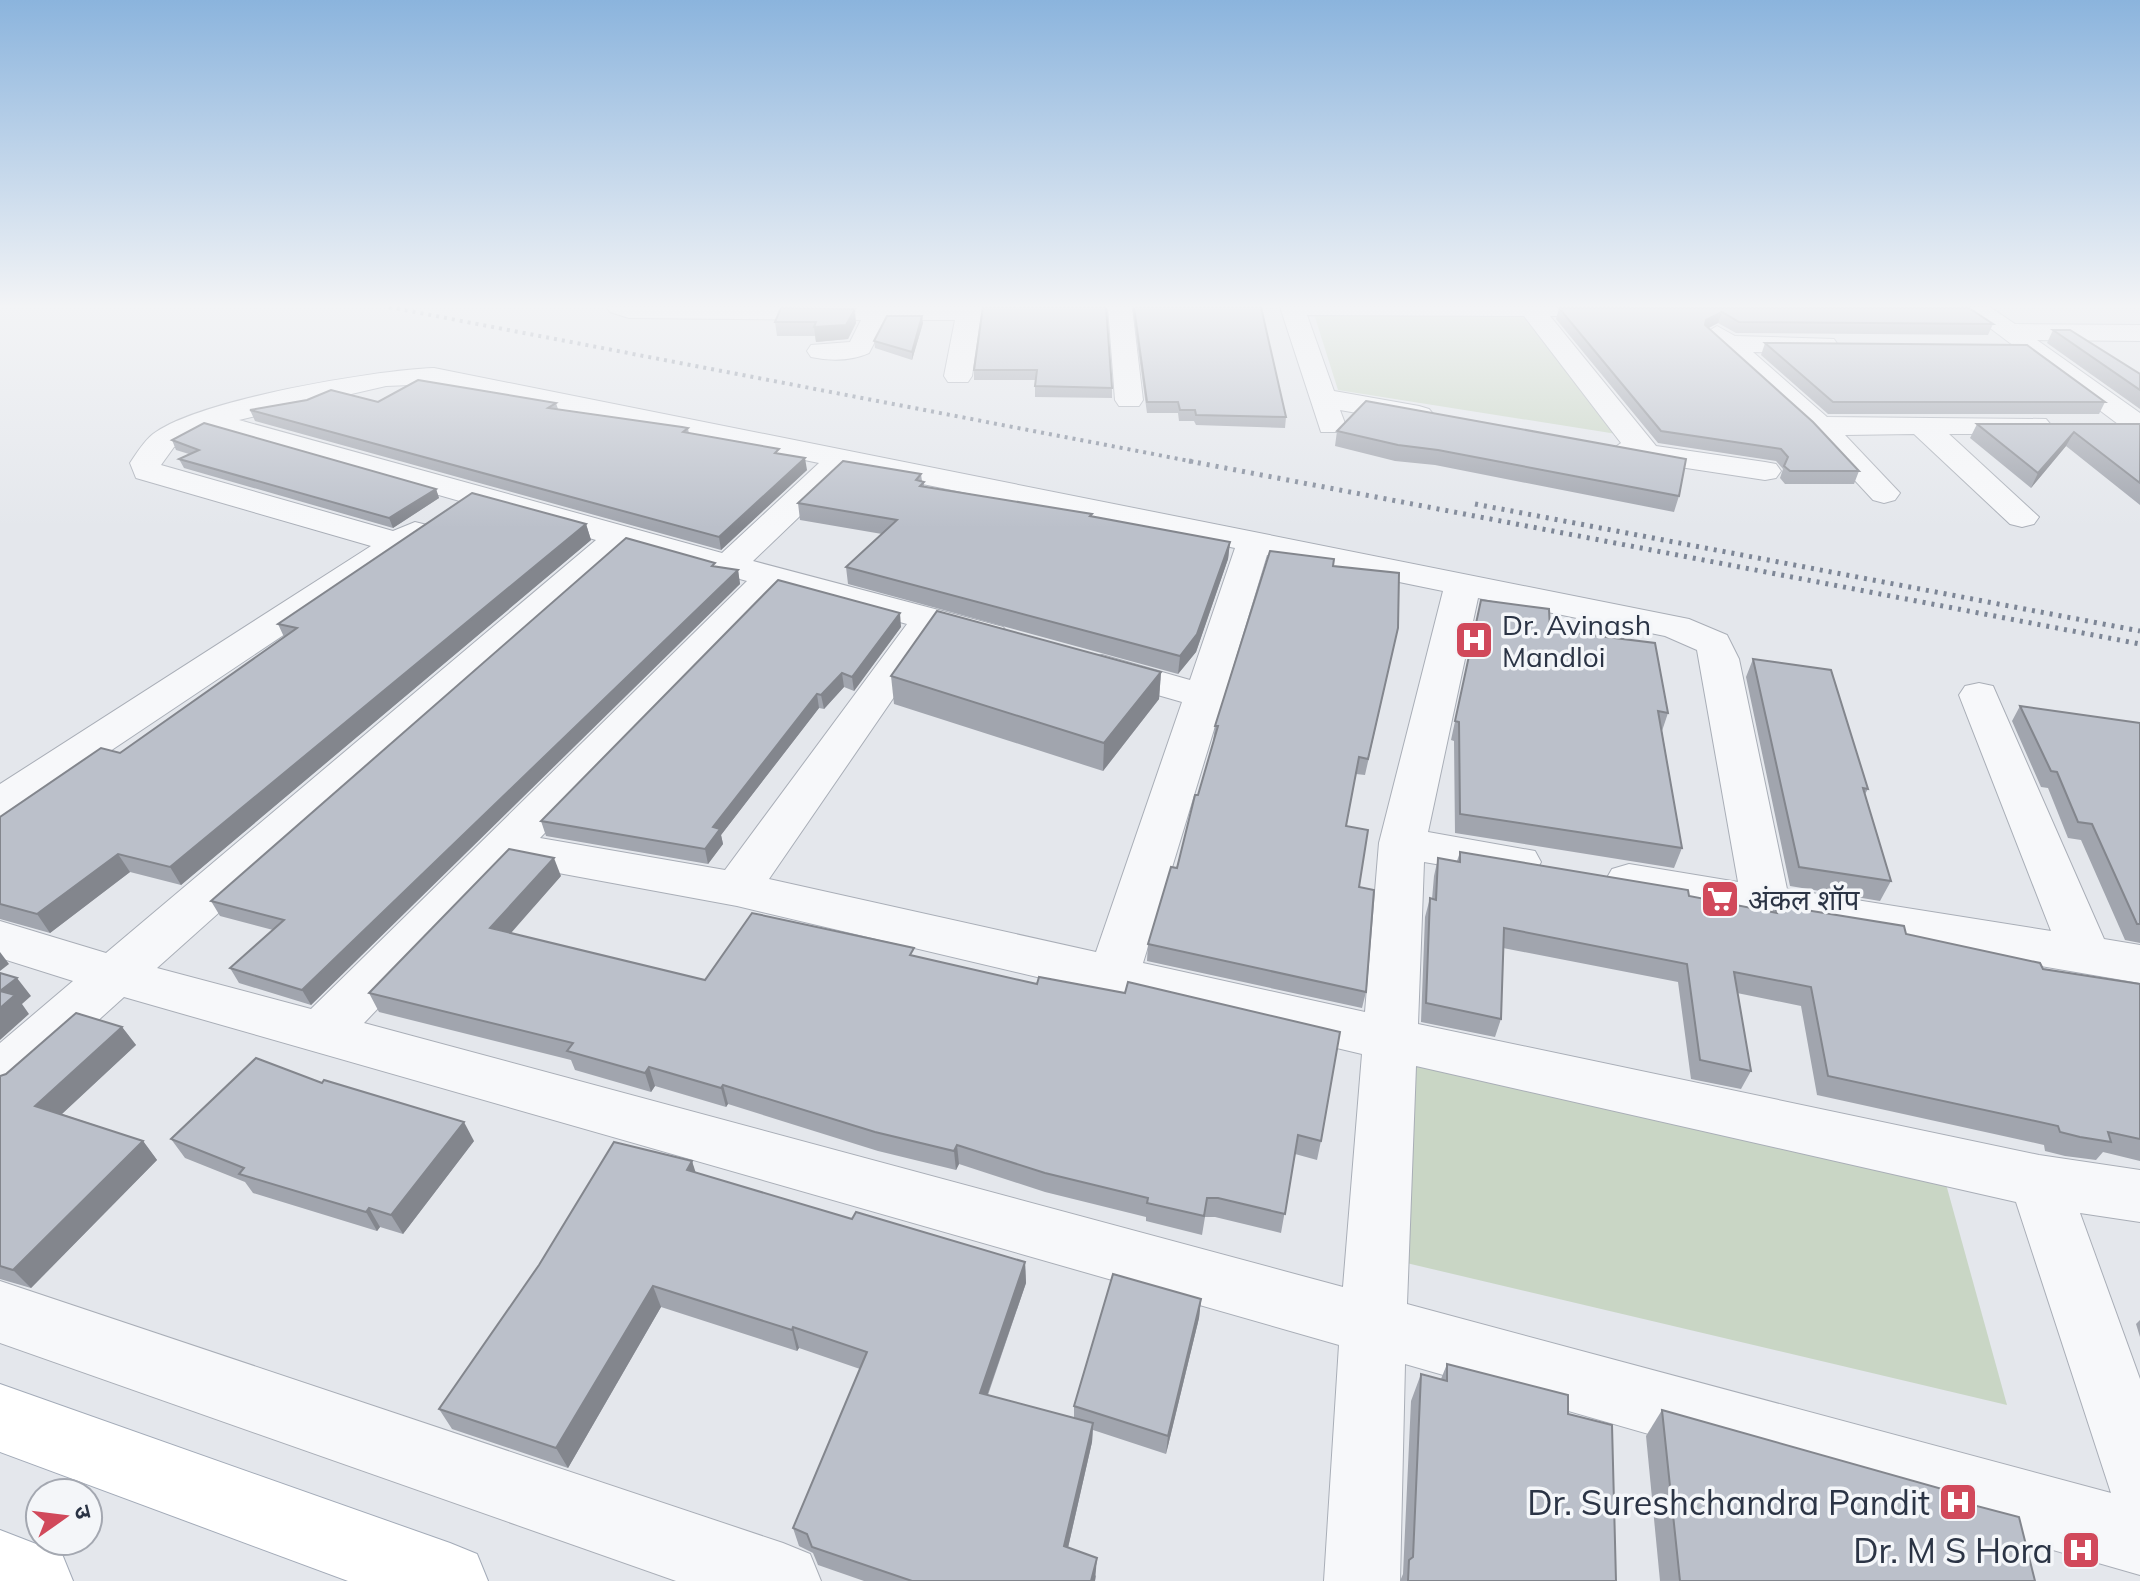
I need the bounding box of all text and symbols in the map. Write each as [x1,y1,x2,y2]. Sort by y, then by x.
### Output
place label: Dr. Avinash Mandloi [1502,607,1651,674]
hospital icon: Dr. Avinash Mandloi [1453,619,1495,661]
supermarket icon: अंकल शॉप [1699,878,1741,920]
place label: अंकल शॉप [1748,882,1860,917]
north arrow [24,1477,104,1557]
place label: Dr. Sureshchandra Pandit [1527,1481,1930,1524]
hospital icon: Dr. Sureshchandra Pandit [1937,1481,1979,1523]
text: उ [68,1503,99,1523]
place label: Dr. M S Hora [1853,1529,2053,1572]
hospital icon: Dr. M S Hora [2060,1529,2102,1571]

